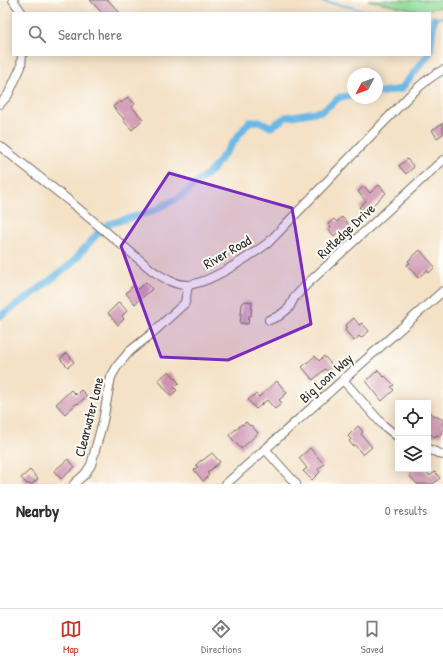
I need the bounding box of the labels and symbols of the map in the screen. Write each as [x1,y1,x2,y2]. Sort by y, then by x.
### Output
north arrow [347,68,383,104]
street label: Rutledge Drive [313,199,380,263]
street label: River Road [199,230,255,273]
street label: Big Loon Way [295,349,357,407]
street label: Clearwater Lane [69,375,108,459]

